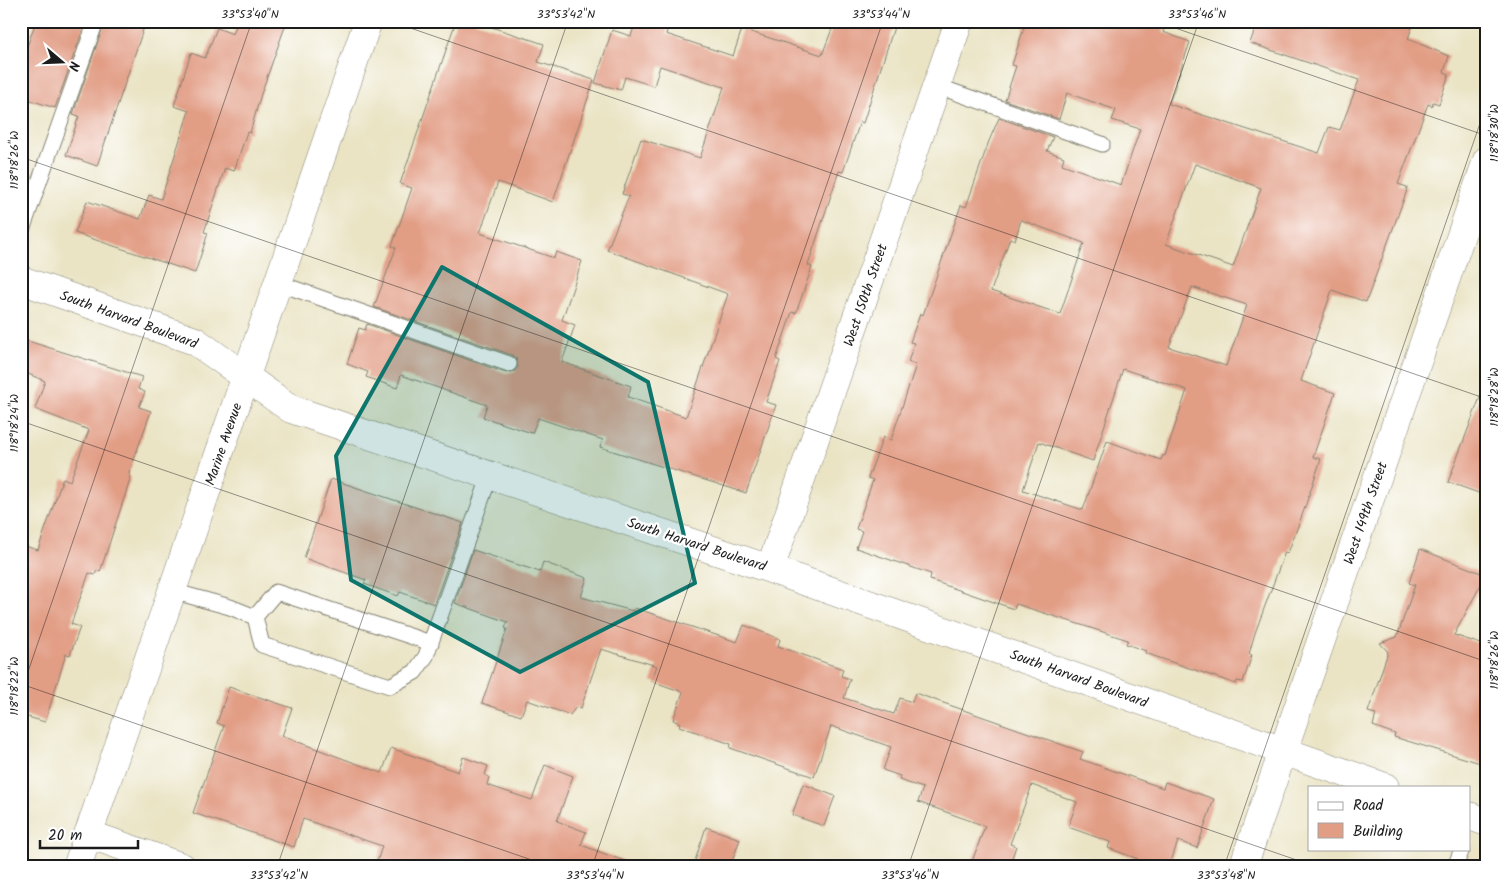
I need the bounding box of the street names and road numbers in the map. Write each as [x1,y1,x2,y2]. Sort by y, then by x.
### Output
street label: West 150th Street [838,241,894,350]
street label: South Harvard Boulevard [57,285,202,355]
street label: Marine Avenue [200,399,249,489]
street label: West 149th Street [1338,459,1394,568]
street label: South Harvard Boulevard [624,512,770,578]
street label: South Harvard Boulevard [1007,644,1152,714]

